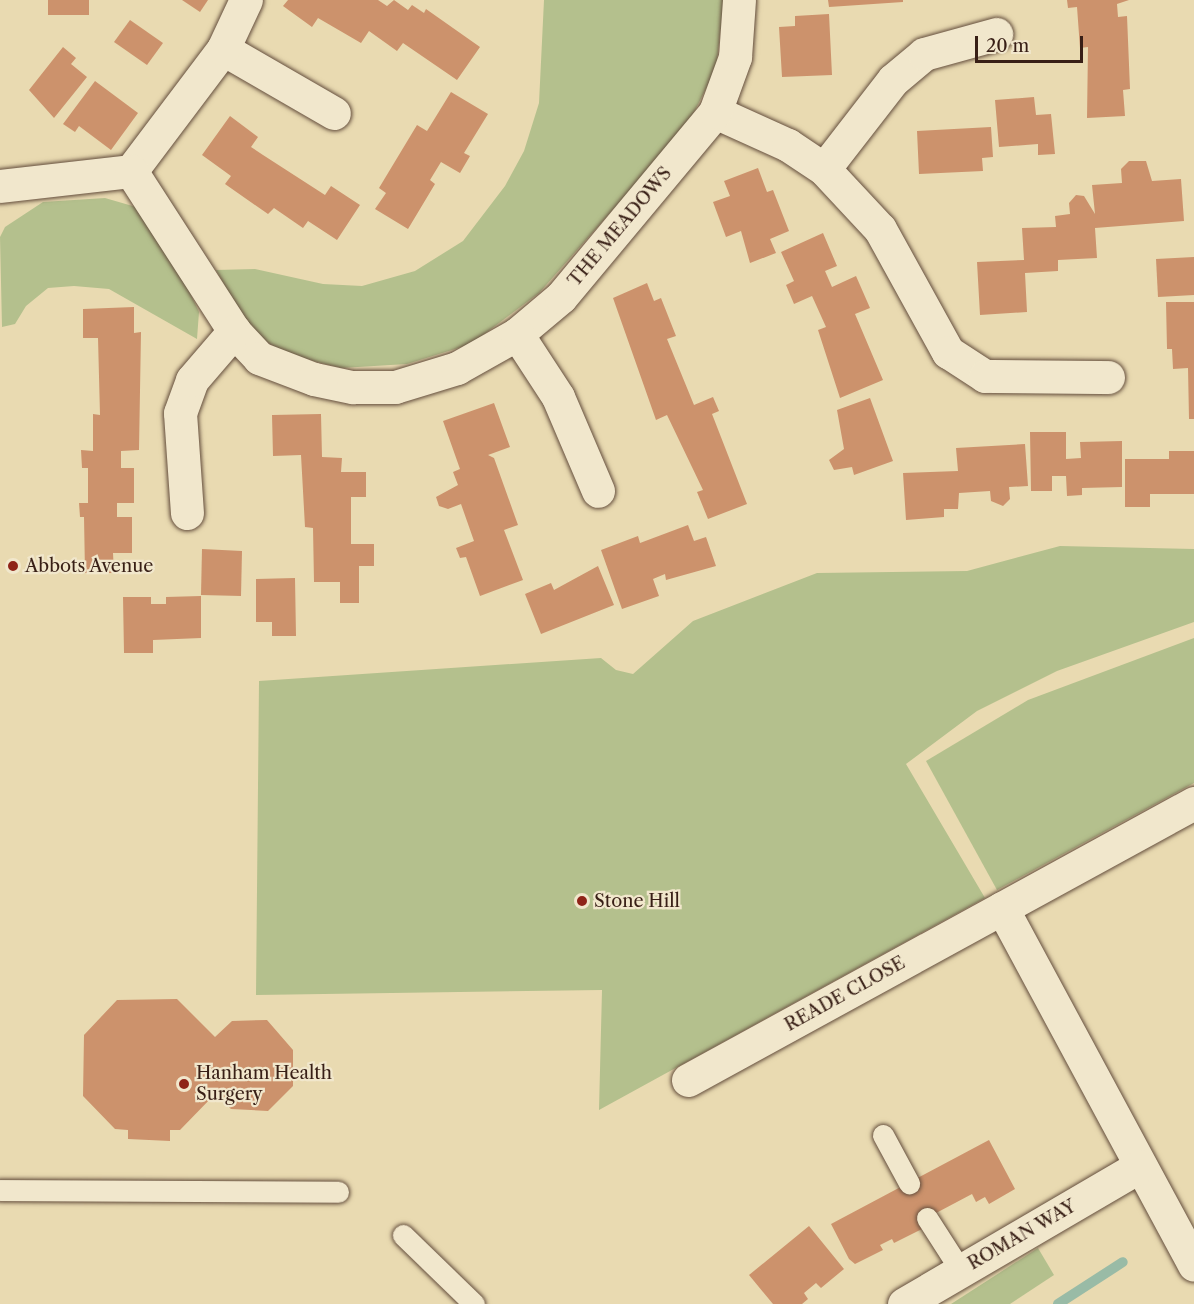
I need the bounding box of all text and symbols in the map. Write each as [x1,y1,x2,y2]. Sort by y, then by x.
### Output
scale bar [978,24,1086,62]
text: 20 m [986,35,1029,57]
street label: THE MEADOWS [564,163,676,291]
place label: Abbots Avenue [25,555,154,577]
marker: Abbots Avenue [6,559,20,573]
place label: Stone Hill [594,890,680,912]
marker: Stone Hill [575,894,589,908]
street label: READE CLOSE [781,952,909,1036]
place label: Hanham Health Surgery [196,1063,332,1106]
marker: Hanham Health Surgery [177,1077,191,1091]
street label: ROMAN WAY [964,1195,1080,1275]

